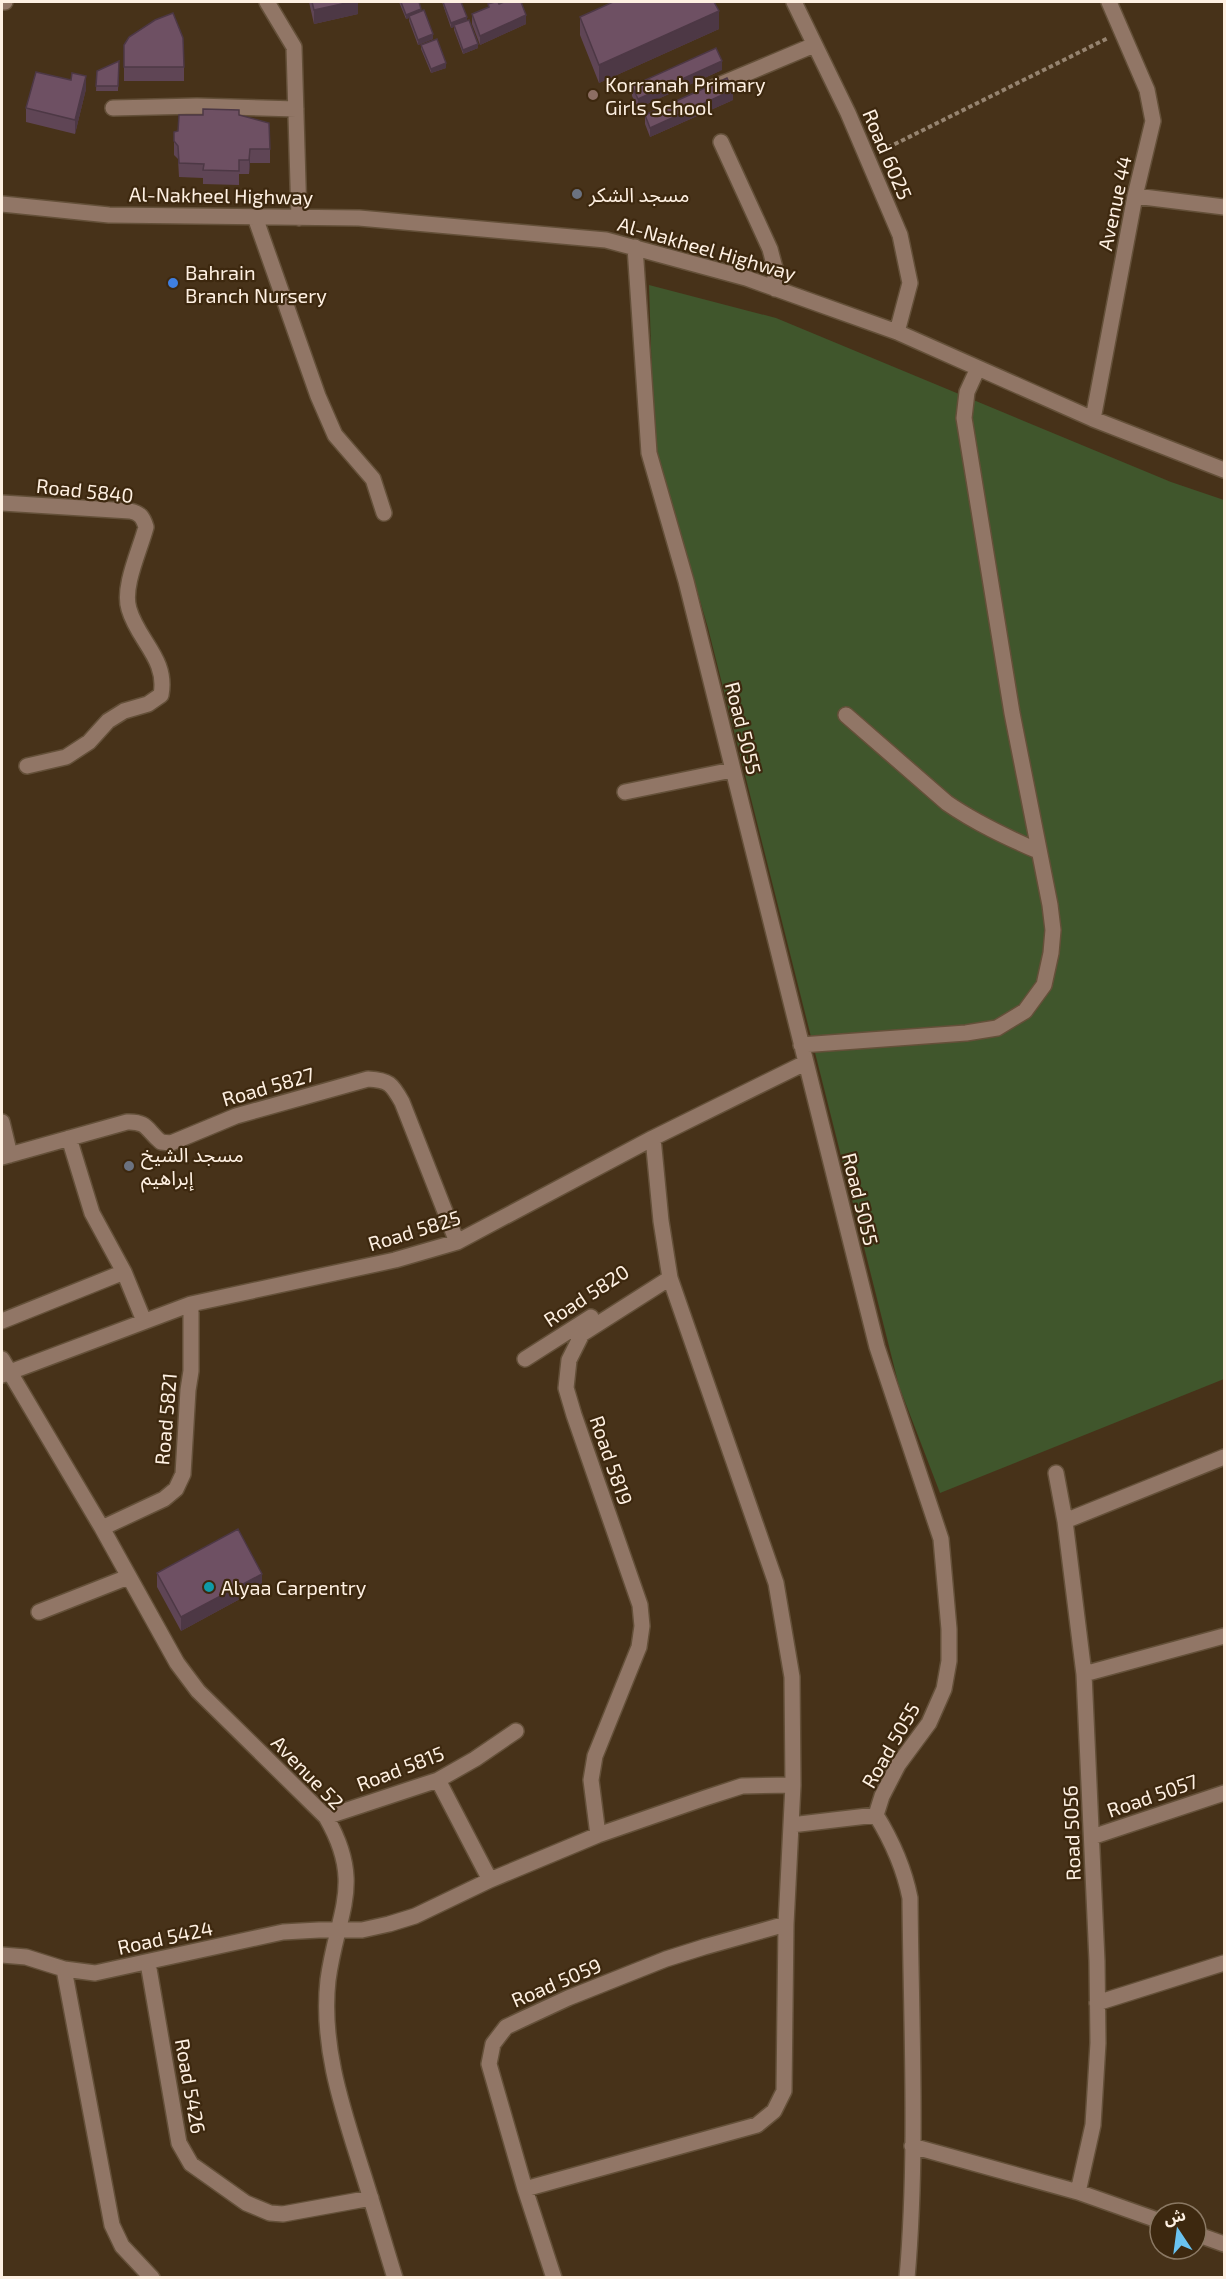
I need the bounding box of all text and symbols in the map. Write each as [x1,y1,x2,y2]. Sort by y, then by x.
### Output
place label: Korranah Primary Girls School [605,72,766,119]
marker: Korranah Primary Girls School [586,88,600,102]
street label: Road 6025 [858,105,918,203]
street label: Avenue 44 [1092,154,1136,252]
street label: Al-Nakheel Highway [129,181,314,209]
place label: مسجد الشكر [588,182,689,207]
marker: مسجد الشكر [570,187,584,201]
street label: Al-Nakheel Highway [615,211,799,285]
place label: Bahrain Branch Nursery [185,260,327,307]
marker: Bahrain Branch Nursery [166,276,180,290]
street label: Road 5840 [35,473,135,507]
street label: Road 5055 [721,679,767,777]
street label: Road 5827 [219,1061,317,1111]
place label: مسجد الشيخ إبراهيم [141,1142,244,1193]
street label: Road 5055 [838,1150,884,1248]
marker: مسجد الشيخ إبراهيم [122,1159,136,1173]
street label: Road 5825 [365,1205,463,1255]
street label: Road 5820 [539,1259,633,1331]
street label: Road 5821 [149,1372,181,1466]
street label: Road 5819 [586,1412,638,1508]
place label: Alyaa Carpentry [221,1575,367,1599]
marker: Alyaa Carpentry [202,1580,216,1594]
street label: Road 5055 [856,1698,924,1792]
street label: Avenue 52 [267,1730,349,1814]
street label: Road 5815 [353,1740,447,1796]
street label: Road 5057 [1104,1768,1200,1822]
street label: Road 5056 [1057,1785,1085,1881]
street label: Road 5424 [115,1915,215,1959]
street label: Road 5059 [507,1952,605,2012]
street label: Road 5426 [171,2037,211,2135]
north arrow [1148,2201,1208,2261]
text: ش [1162,2204,1188,2229]

